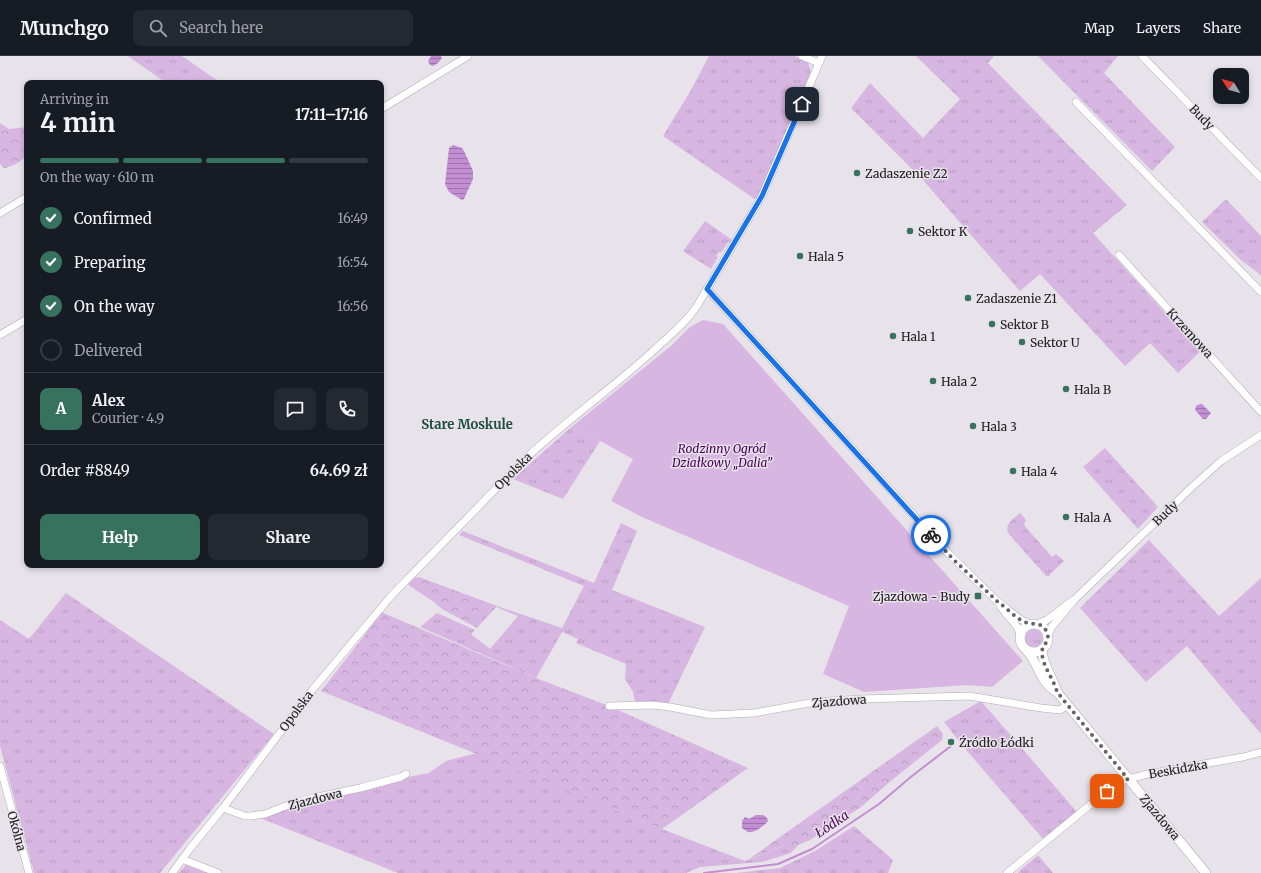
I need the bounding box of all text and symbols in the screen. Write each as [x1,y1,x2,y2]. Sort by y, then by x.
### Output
search box [133,10,413,46]
text: Munchgo [20,16,109,40]
icon: search [147,17,169,39]
text: Search here [179,18,263,37]
text: Map [1084,19,1114,37]
text: Layers [1136,19,1181,37]
text: Share [1203,19,1241,37]
north arrow [1213,68,1249,104]
map controls [1213,68,1249,104]
pin [785,87,819,121]
text: Arriving in [40,91,109,108]
icon: home [791,93,813,115]
street label: Budy [1186,101,1218,133]
text: 17:11–17:16 [295,105,368,124]
text: 4 min [40,106,115,139]
place label: Zadaszenie Z2 [865,166,948,181]
marker: Zadaszenie Z2 [852,168,862,178]
text: On the way · 610 m [40,169,154,186]
icon: check [40,207,62,229]
text: Confirmed [74,209,152,228]
text: 16:49 [338,210,368,227]
place label: Sektor K [918,224,968,239]
marker: Sektor K [905,226,915,236]
place label: Hala 5 [808,249,844,264]
icon: check [40,251,62,273]
marker: Hala 5 [795,251,805,261]
text: Preparing [74,253,146,272]
text: 16:54 [337,254,368,271]
place label: Zadaszenie Z1 [976,291,1057,306]
marker: Zadaszenie Z1 [963,293,973,303]
icon: check [40,295,62,317]
text: On the way [74,297,155,316]
text: 16:56 [337,298,368,315]
street label: Krzemowa [1164,305,1217,362]
place label: Sektor B [1000,317,1049,332]
marker: Sektor B [987,319,997,329]
place label: Hala 1 [901,329,936,344]
marker: Hala 1 [888,331,898,341]
place label: Sektor U [1030,335,1080,350]
marker: Sektor U [1017,337,1027,347]
text: Delivered [74,341,142,360]
place label: Hala 2 [941,374,977,389]
marker: Hala 2 [928,376,938,386]
place label: Hala B [1074,382,1111,397]
marker: Hala B [1061,384,1071,394]
button: chat [274,388,316,430]
button: phone [326,388,368,430]
text: Alex [92,391,125,410]
text: A [56,399,66,418]
text: Courier · 4.9 [92,410,164,427]
district label: Stare Moskule [421,416,513,433]
place label: Hala 3 [981,419,1017,434]
marker: Hala 3 [968,421,978,431]
park label: Rodzinny Ogród Działkowy „Dalia” [671,441,772,471]
street label: Opolska [491,449,535,493]
text: Order #8849 [40,461,130,480]
text: 64.69 zł [310,461,368,480]
place label: Hala 4 [1021,464,1058,479]
marker: Hala 4 [1008,466,1018,476]
street label: Budy [1149,497,1181,529]
place label: Hala A [1074,510,1112,525]
marker: Hala A [1061,512,1071,522]
button: Help [40,514,200,560]
button: Share [208,514,368,560]
courier [911,515,951,555]
icon: bike [920,524,942,546]
place label: Zjazdowa - Budy [873,589,970,604]
marker: Zjazdowa - Budy [973,591,983,601]
street label: Opolska [276,687,316,734]
street label: Zjazdowa [811,692,867,710]
place label: Źródło Łódki [959,735,1034,750]
marker: Źródło Łódki [946,737,956,747]
street label: Beskidzka [1147,756,1209,782]
pin [1090,774,1124,808]
icon: bag [1096,780,1118,802]
street label: Zjazdowa [287,785,344,813]
street label: Zjazdowa [1137,791,1184,843]
water label: Łódka [812,807,852,841]
street label: Okólna [4,809,30,853]

